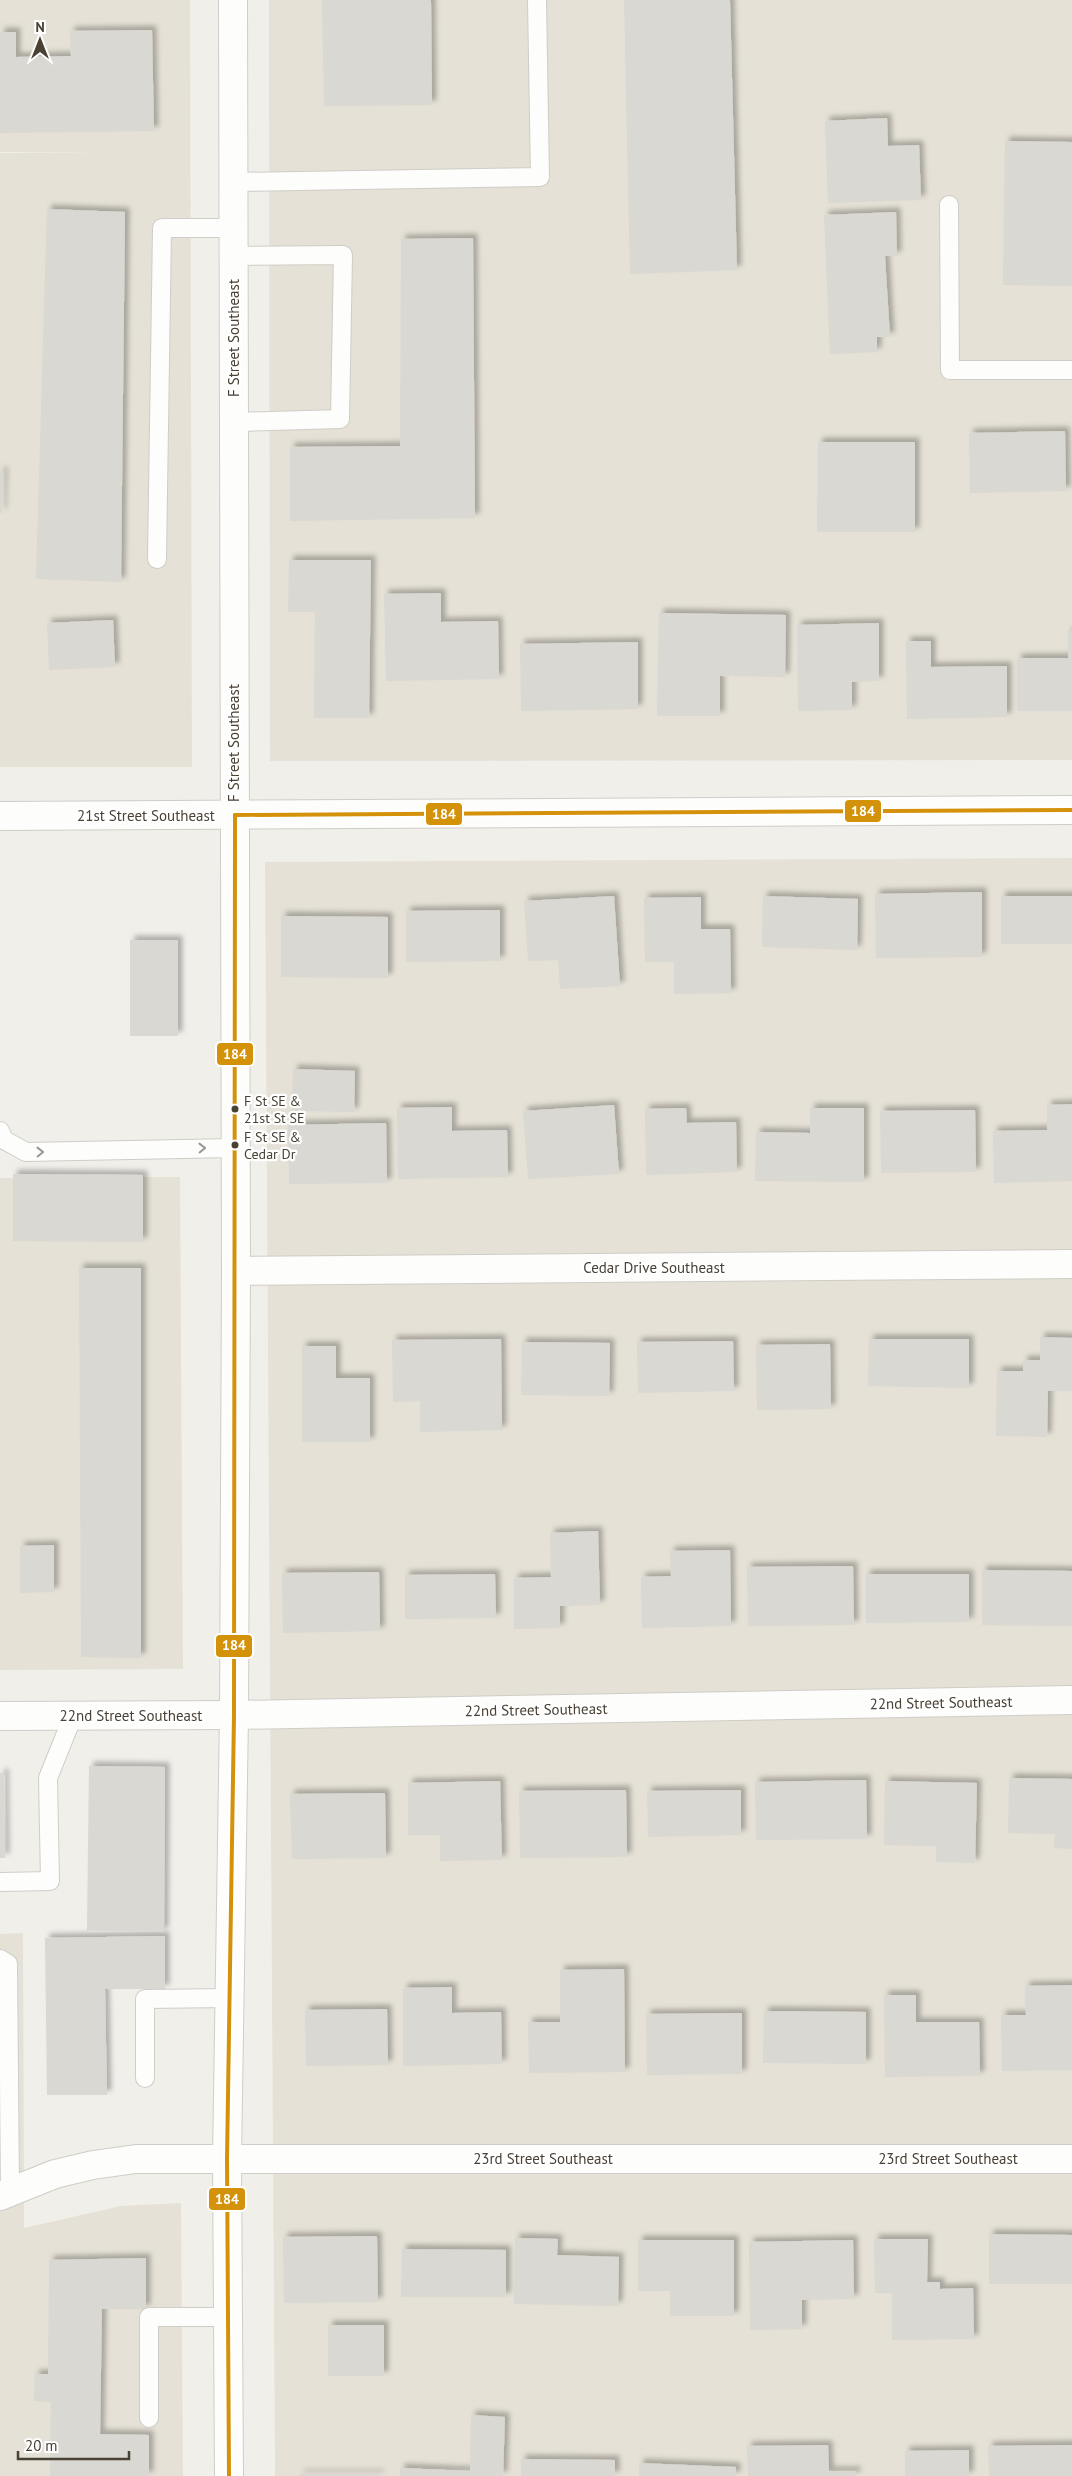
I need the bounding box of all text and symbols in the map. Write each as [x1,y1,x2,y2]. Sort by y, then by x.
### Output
north arrow [15,15,65,65]
text: N [35,18,45,36]
street label: F Street Southeast [224,279,243,397]
street label: F Street Southeast [224,684,243,802]
line badge: 184 [844,799,882,823]
line badge: 184 [425,802,463,826]
text: 184 [851,802,875,820]
text: 184 [432,805,456,823]
street label: 21st Street Southeast [77,806,215,825]
line badge: 184 [216,1042,254,1066]
text: 184 [223,1045,247,1063]
place label: F St SE & 21st St SE [244,1092,305,1127]
marker: F St SE & 21st St SE [230,1104,240,1114]
place label: F St SE & Cedar Dr [244,1128,301,1163]
marker: F St SE & Cedar Dr [230,1140,240,1150]
one-way arrow [199,1143,207,1153]
one-way arrow [36,1146,44,1157]
street label: Cedar Drive Southeast [583,1258,725,1277]
line badge: 184 [215,1634,253,1658]
text: 184 [222,1636,246,1654]
street label: 22nd Street Southeast [869,1692,1013,1713]
street label: 22nd Street Southeast [464,1699,608,1720]
street label: 22nd Street Southeast [60,1706,202,1725]
street label: 23rd Street Southeast [473,2149,613,2168]
street label: 23rd Street Southeast [878,2149,1018,2168]
line badge: 184 [208,2187,246,2211]
text: 184 [215,2190,239,2208]
scale bar [18,2428,129,2460]
text: 20 m [25,2436,58,2455]

